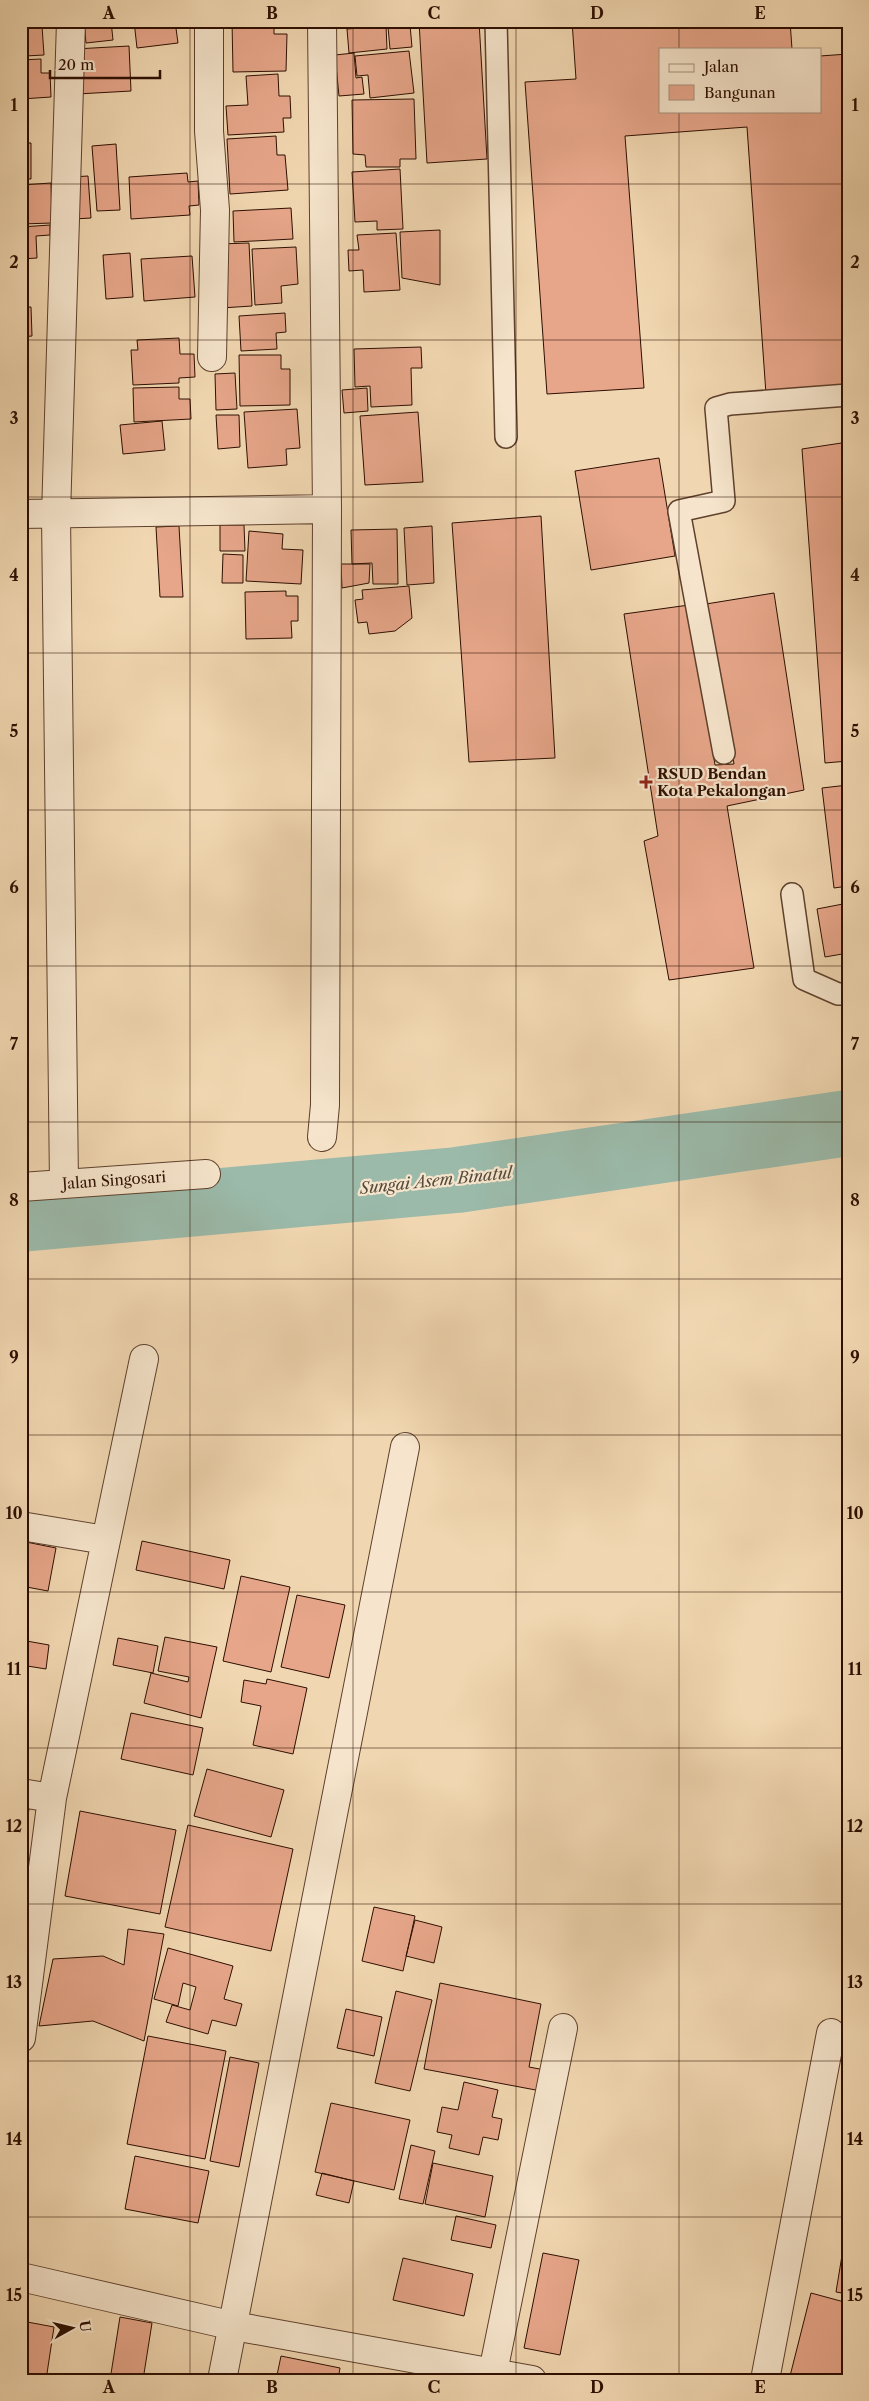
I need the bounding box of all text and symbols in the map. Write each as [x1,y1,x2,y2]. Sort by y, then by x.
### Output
text: A [102,3,116,23]
text: B [266,3,278,23]
text: C [428,3,440,23]
text: D [590,3,604,23]
text: E [754,3,766,23]
scale bar [50,48,160,80]
legend [659,48,822,112]
text: 20 m [58,55,94,74]
text: Jalan [702,57,739,76]
text: Bangunan [704,83,776,102]
text: 1 [10,95,18,115]
text: 1 [851,95,859,115]
text: 2 [9,252,19,272]
text: 2 [850,252,860,272]
text: 3 [9,408,19,428]
text: 3 [850,408,860,428]
text: 4 [9,565,19,585]
text: 4 [850,565,860,585]
text: 5 [10,721,19,741]
text: 5 [851,721,860,741]
place label: RSUD Bendan Kota Pekalongan [657,764,787,800]
marker: RSUD Bendan Kota Pekalongan [639,775,653,789]
text: 6 [9,877,19,897]
text: 6 [850,877,860,897]
text: 7 [10,1034,19,1054]
text: 7 [851,1034,860,1054]
water label: Sungai Asem Binatul [358,1162,515,1198]
street label: Jalan Singosari [59,1167,167,1193]
text: 8 [9,1190,19,1210]
text: 8 [850,1190,860,1210]
text: 9 [9,1347,19,1367]
text: 9 [850,1347,860,1367]
text: 10 [5,1503,23,1523]
text: 10 [846,1503,864,1523]
text: 11 [7,1659,22,1679]
text: 11 [848,1659,863,1679]
text: 12 [6,1816,22,1836]
text: 12 [847,1816,863,1836]
text: 13 [6,1972,22,1992]
text: 13 [847,1972,863,1992]
text: 14 [6,2129,22,2149]
text: 14 [847,2129,863,2149]
text: 15 [6,2285,22,2305]
text: 15 [847,2285,863,2305]
north arrow [48,2304,98,2354]
text: U [75,2319,95,2334]
text: A [102,2377,116,2397]
text: B [266,2377,278,2397]
text: C [428,2377,440,2397]
text: D [590,2377,604,2397]
text: E [754,2377,766,2397]

